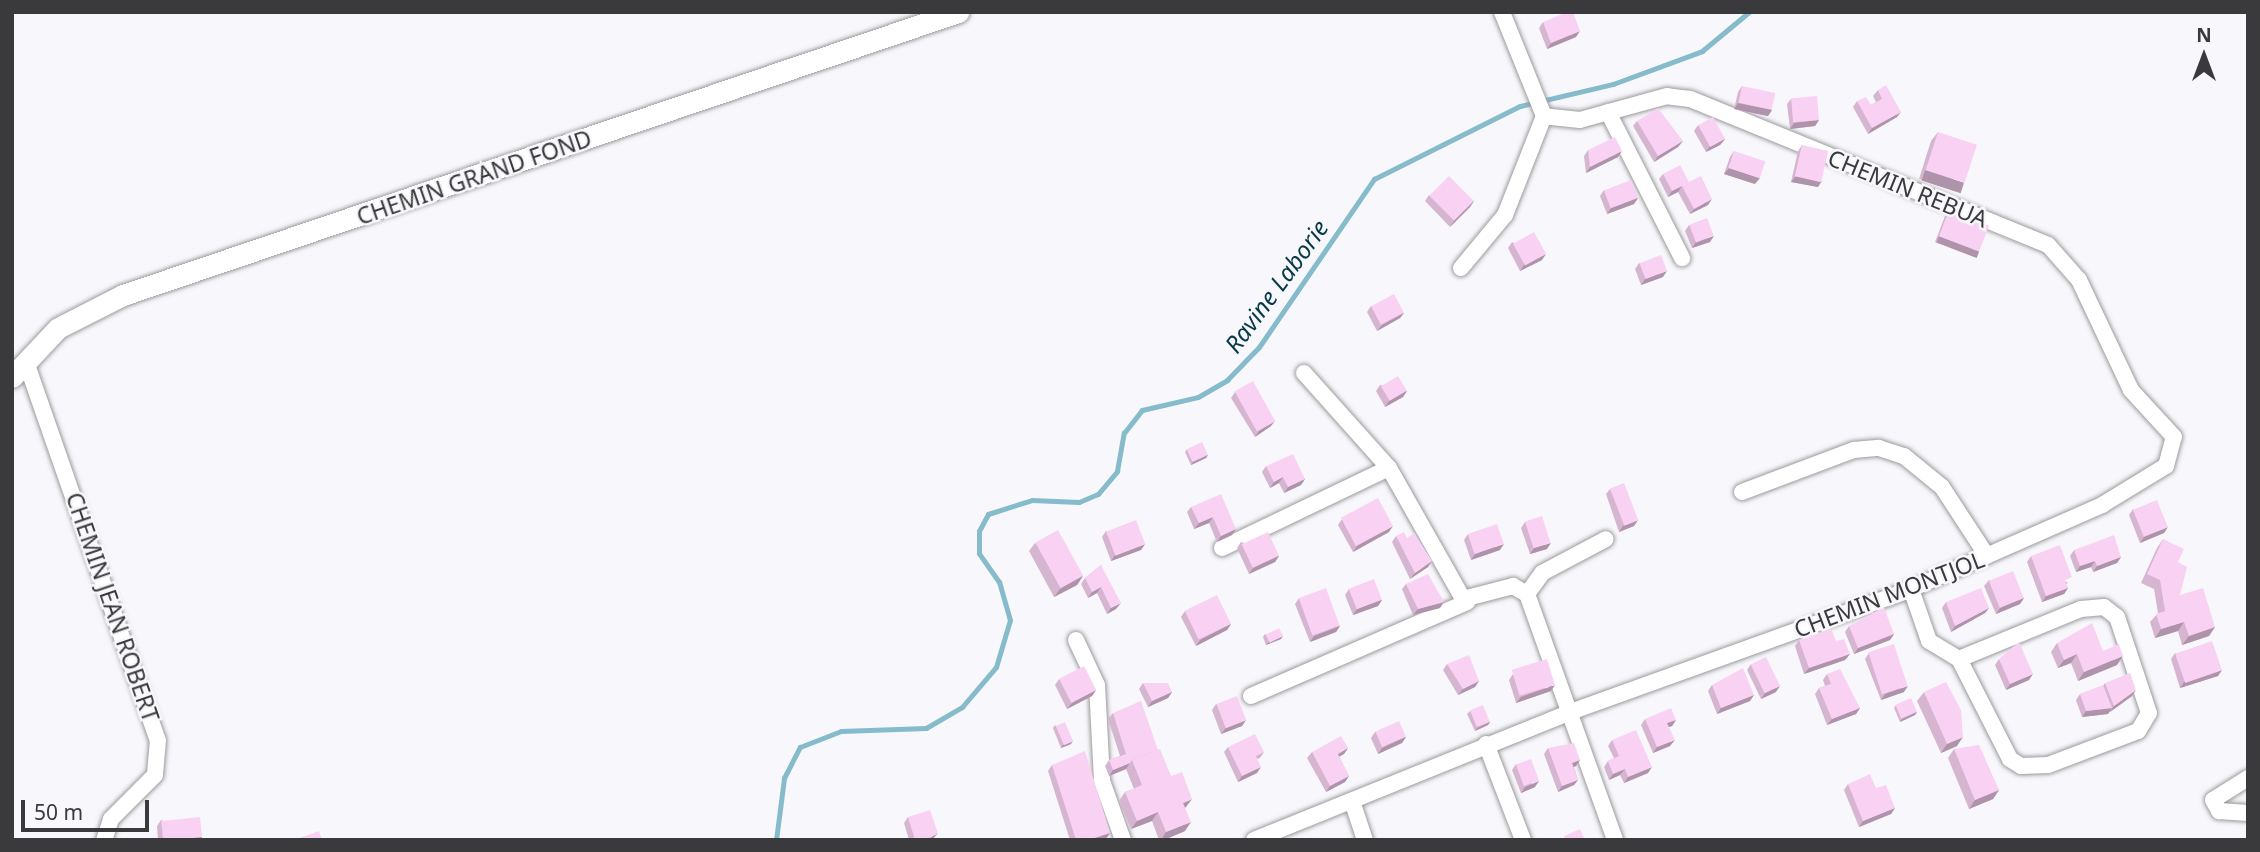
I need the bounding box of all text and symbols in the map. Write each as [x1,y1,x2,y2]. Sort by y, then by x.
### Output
north arrow [2169,21,2239,91]
text: N [2196,22,2212,48]
street label: CHEMIN GRAND FOND [353,124,595,230]
street label: CHEMIN REBUA [1824,143,1992,233]
water label: Ravine Laborie [1218,214,1334,358]
street label: CHEMIN JEAN ROBERT [61,489,165,725]
street label: CHEMIN MONTJOL [1790,545,1988,643]
scale bar [24,786,152,830]
text: 50 m [34,798,83,826]

